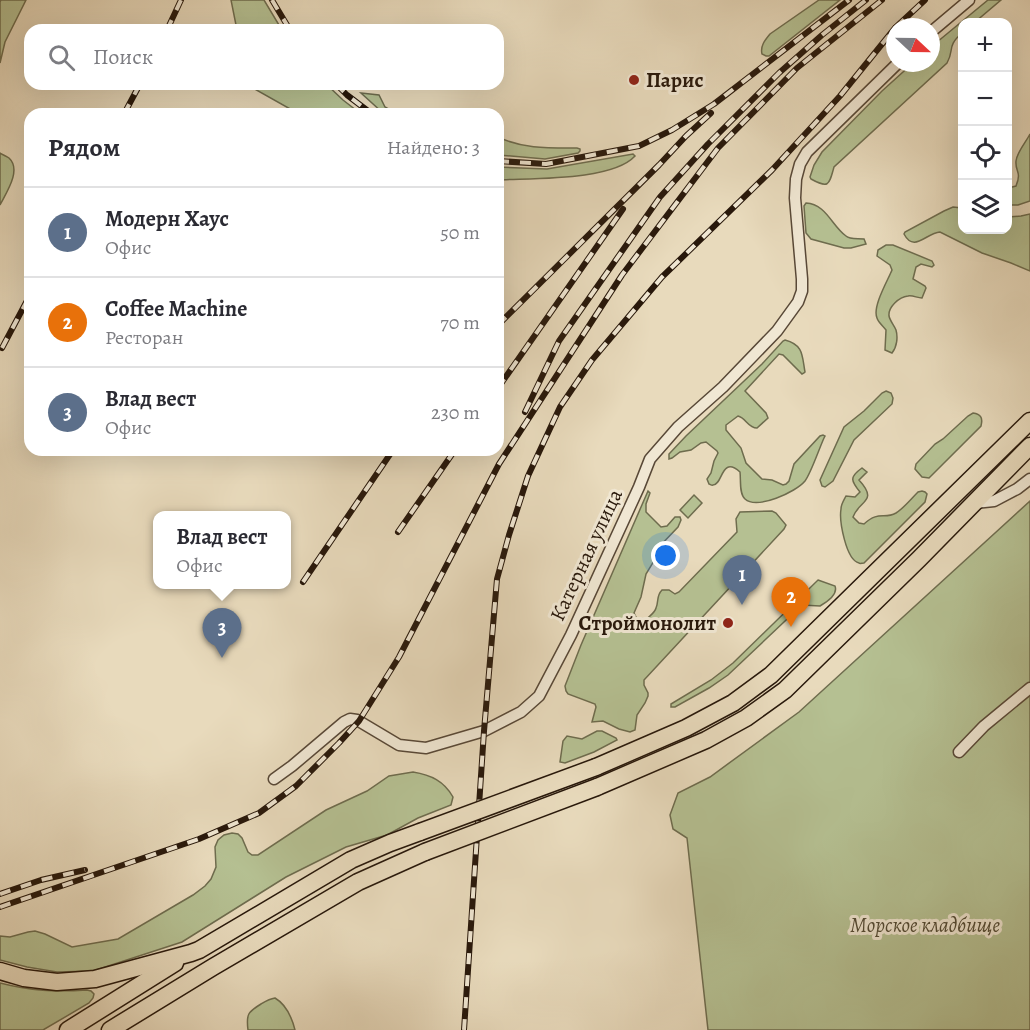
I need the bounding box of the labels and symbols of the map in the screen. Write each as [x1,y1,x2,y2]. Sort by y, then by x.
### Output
north arrow [886,18,940,72]
place label: Парис [646,66,704,94]
marker: Парис [627,73,641,87]
street label: Катерная улица [543,484,629,626]
your location [651,541,680,570]
pin: 1 [722,556,762,605]
pin: 2 [772,578,810,627]
pin: 3 [202,608,242,658]
place label: Строймонолит [579,609,716,637]
marker: Строймонолит [721,616,735,630]
park label: Морское кладбище [850,911,1000,939]

